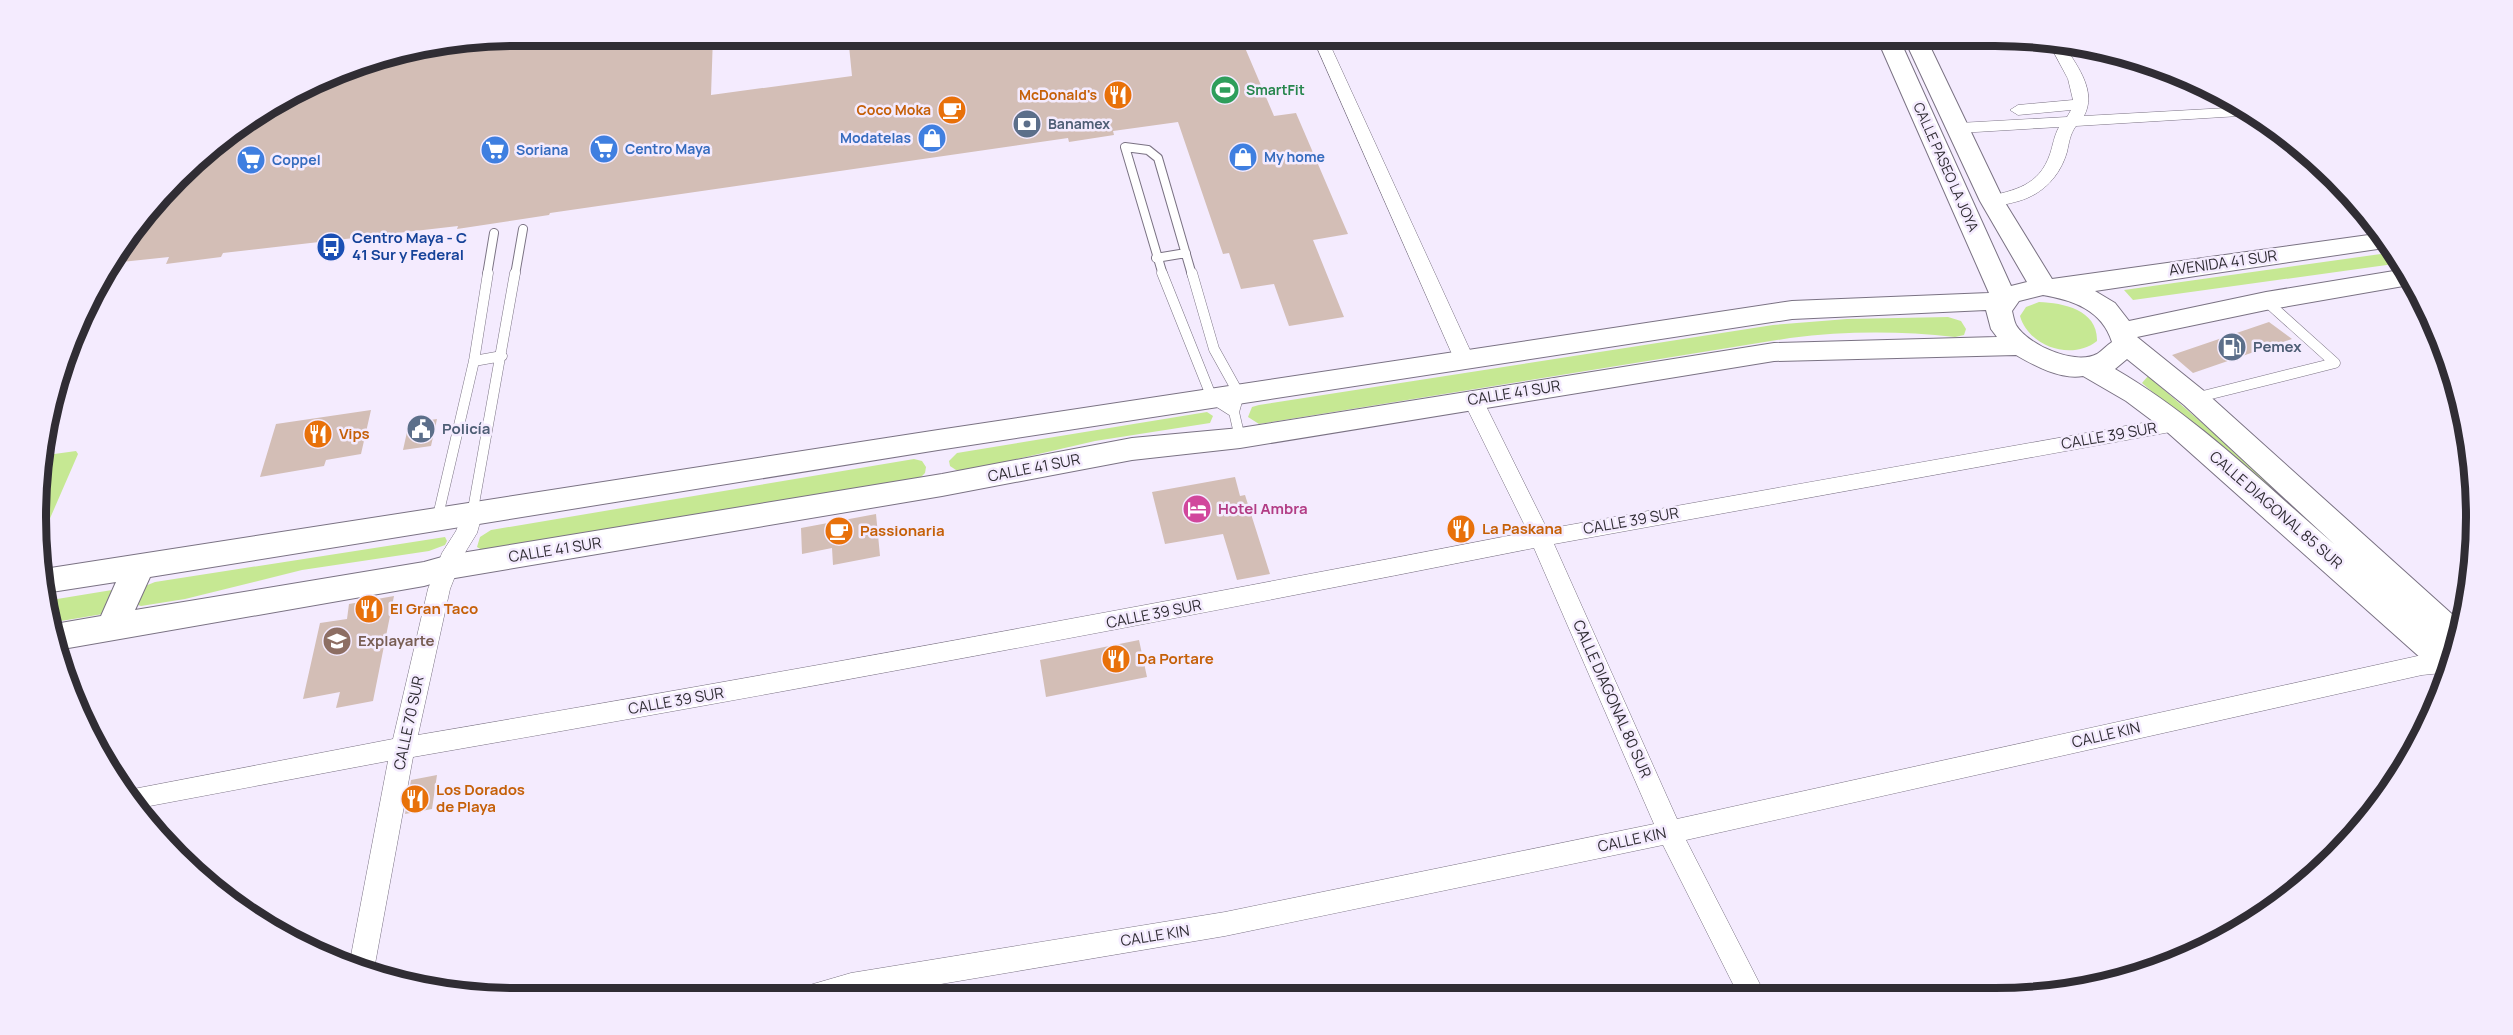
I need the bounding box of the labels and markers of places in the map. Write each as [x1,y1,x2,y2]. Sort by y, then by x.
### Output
sports icon: SmartFit [1209,74,1241,106]
restaurant icon: McDonald's [1102,79,1134,111]
place label: SmartFit [1246,80,1305,99]
place label: McDonald's [1019,85,1097,104]
cafe icon: Coco Moka [936,94,968,126]
place label: Coco Moka [856,100,931,119]
bank icon: Banamex [1011,108,1043,140]
place label: Banamex [1048,114,1110,133]
shop icon: Modatelas [916,122,948,154]
place label: Modatelas [840,128,911,147]
supermarket icon: Centro Maya [588,133,620,165]
supermarket icon: Soriana [479,134,511,166]
place label: Centro Maya [625,139,711,158]
place label: Soriana [516,140,568,159]
shop icon: My home [1227,141,1259,173]
supermarket icon: Coppel [235,144,267,176]
place label: My home [1264,147,1325,166]
place label: Coppel [272,150,321,169]
place label: Centro Maya - C 41 Sur y Federal [352,227,467,265]
bus stop icon: Centro Maya - C 41 Sur y Federal [315,231,347,263]
fuel station icon: Pemex [2216,331,2248,363]
place label: Pemex [2253,336,2302,357]
public building icon: Policía [405,413,437,445]
restaurant icon: Vips [302,418,334,450]
place label: Policía [442,418,490,439]
place label: Vips [339,423,370,444]
hotel icon: Hotel Ambra [1181,493,1213,525]
place label: Hotel Ambra [1218,498,1308,519]
restaurant icon: La Paskana [1445,513,1477,545]
cafe icon: Passionaria [823,515,855,547]
place label: La Paskana [1482,518,1563,539]
place label: Passionaria [860,520,945,541]
restaurant icon: El Gran Taco [353,593,385,625]
place label: El Gran Taco [390,598,478,619]
school or university icon: Explayarte [321,625,353,657]
place label: Explayarte [358,630,435,651]
restaurant icon: Da Portare [1100,643,1132,675]
place label: Da Portare [1137,648,1214,669]
place label: Los Dorados de Playa [436,779,525,817]
restaurant icon: Los Dorados de Playa [399,783,431,815]

